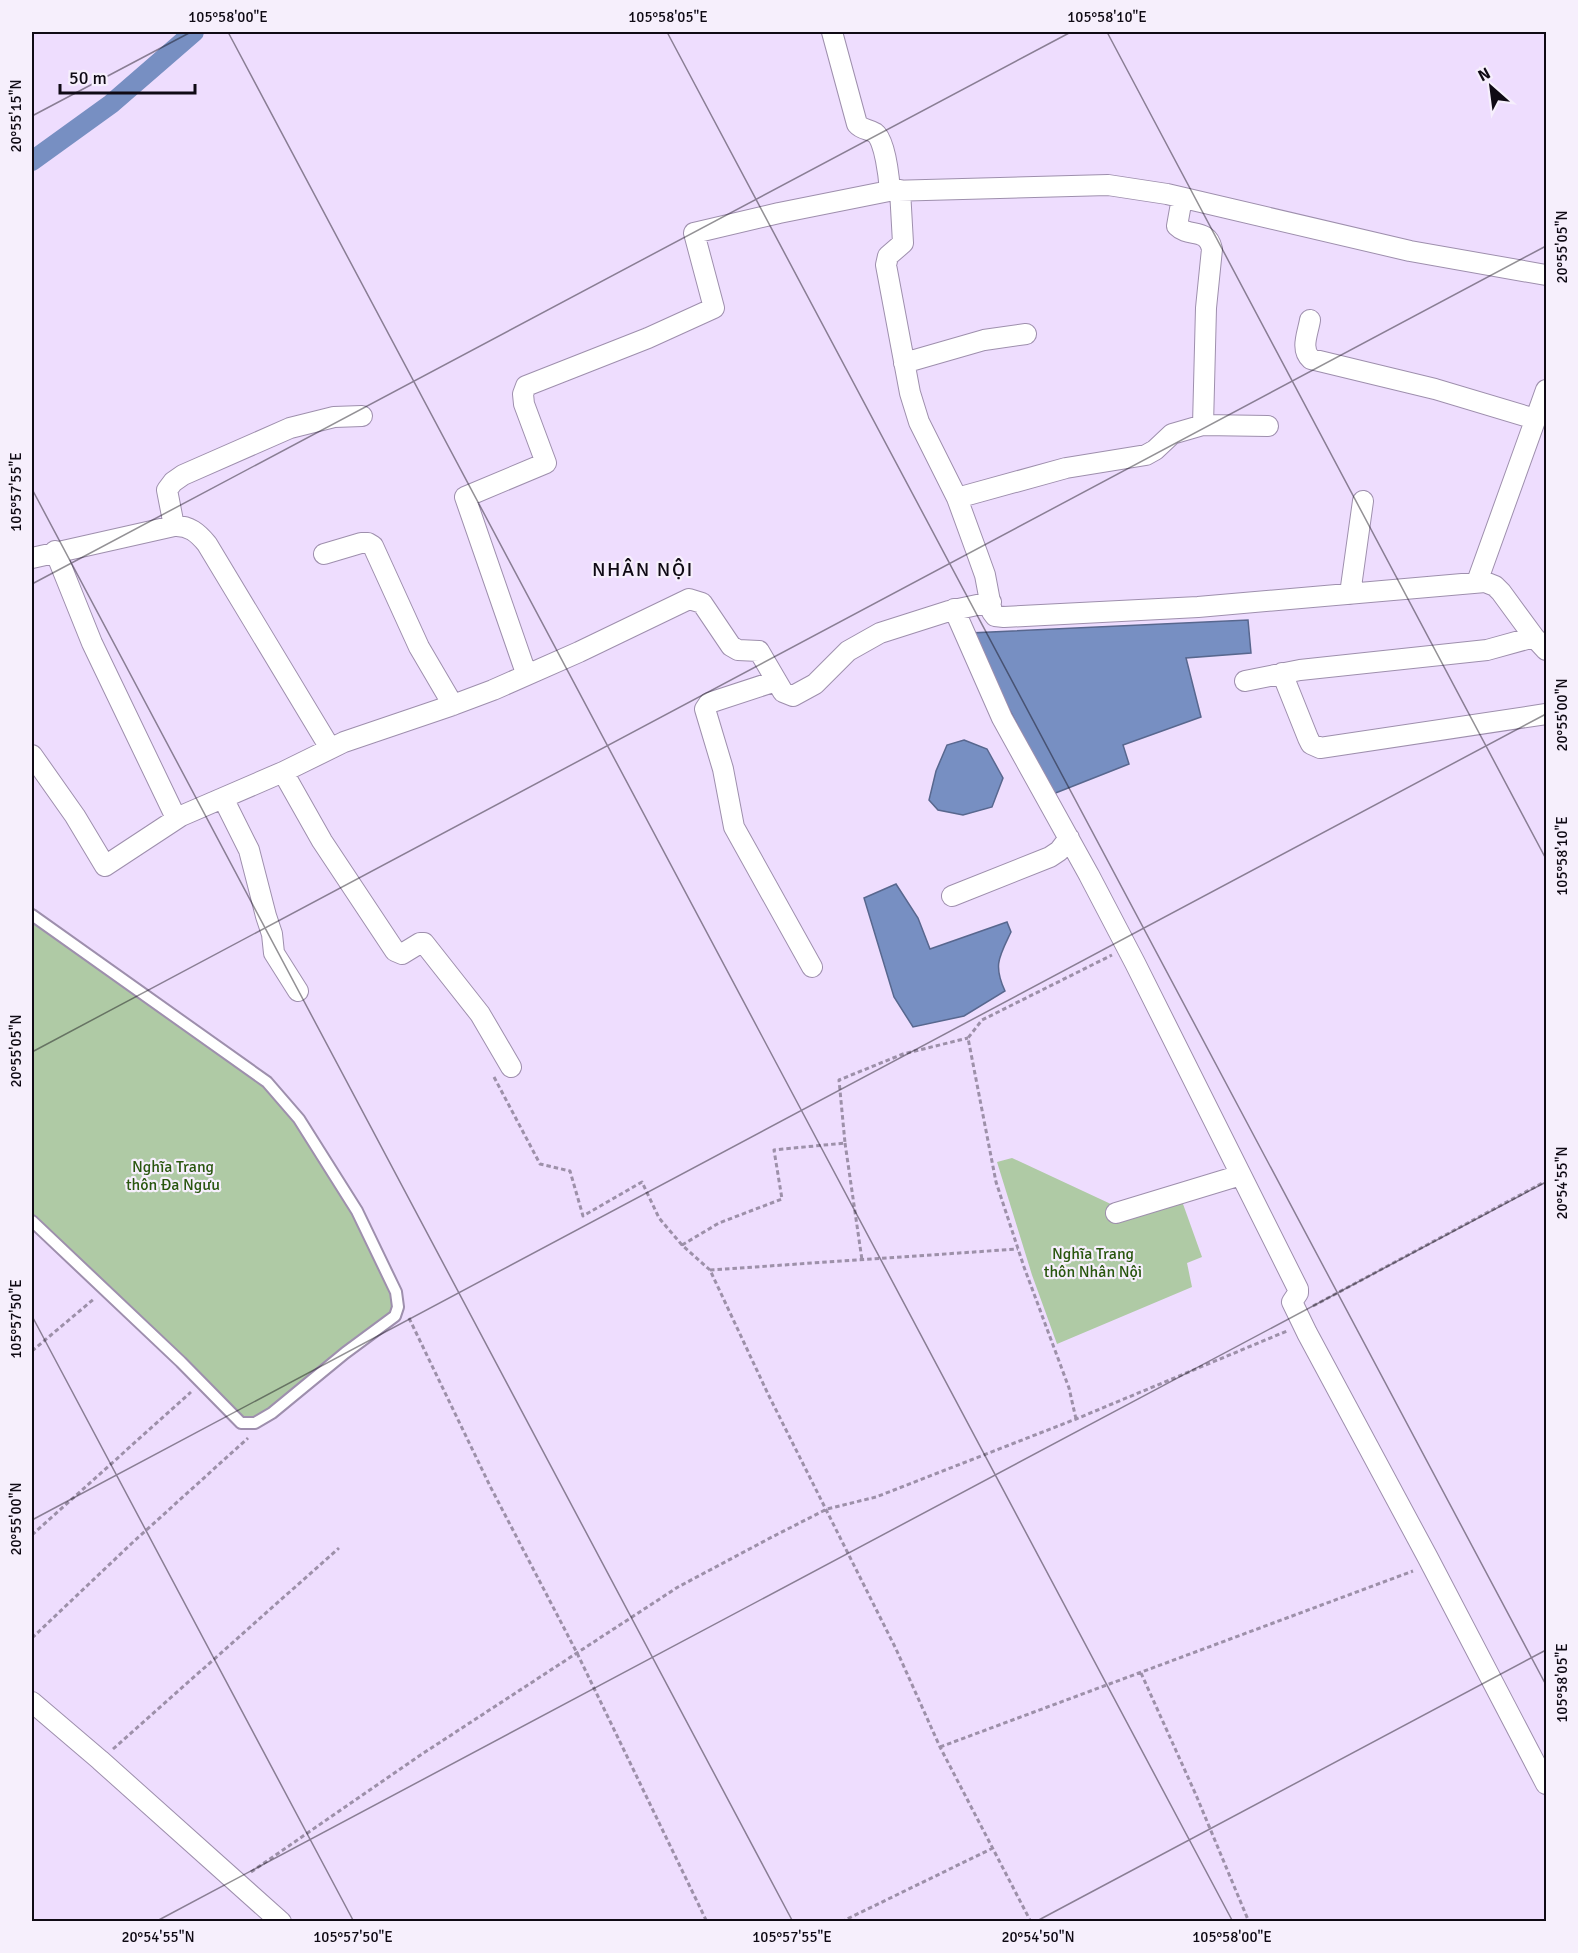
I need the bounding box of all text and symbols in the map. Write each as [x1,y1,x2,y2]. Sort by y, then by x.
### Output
text: 105°58'00"E [188,8,268,26]
text: 105°58'05"E [628,8,708,26]
text: 105°58'10"E [1067,8,1147,26]
scale bar [60,57,195,95]
north arrow [1461,57,1521,117]
text: N [1475,63,1494,86]
text: 50 m [69,67,107,89]
text: 20°55'15"N [7,79,25,153]
text: 20°55'05"N [1553,210,1571,284]
text: 105°57'55"E [7,452,25,532]
district label: NHÂN NỘI [592,557,694,582]
text: 20°55'00"N [1553,678,1571,752]
text: 105°58'10"E [1553,816,1571,896]
text: 20°55'05"N [7,1014,25,1088]
text: 20°54'55"N [1553,1146,1571,1220]
park label: Nghĩa Trang thôn Đa Ngưu [126,1157,220,1195]
park label: Nghĩa Trang thôn Nhân Nội [1044,1244,1142,1282]
text: 105°57'50"E [7,1279,25,1359]
text: 20°55'00"N [7,1482,25,1556]
text: 105°58'05"E [1553,1643,1571,1723]
text: 20°54'55"N [121,1928,195,1946]
text: 105°57'50"E [313,1928,393,1946]
text: 105°57'55"E [752,1928,832,1946]
text: 20°54'50"N [1001,1928,1075,1946]
text: 105°58'00"E [1192,1928,1272,1946]

